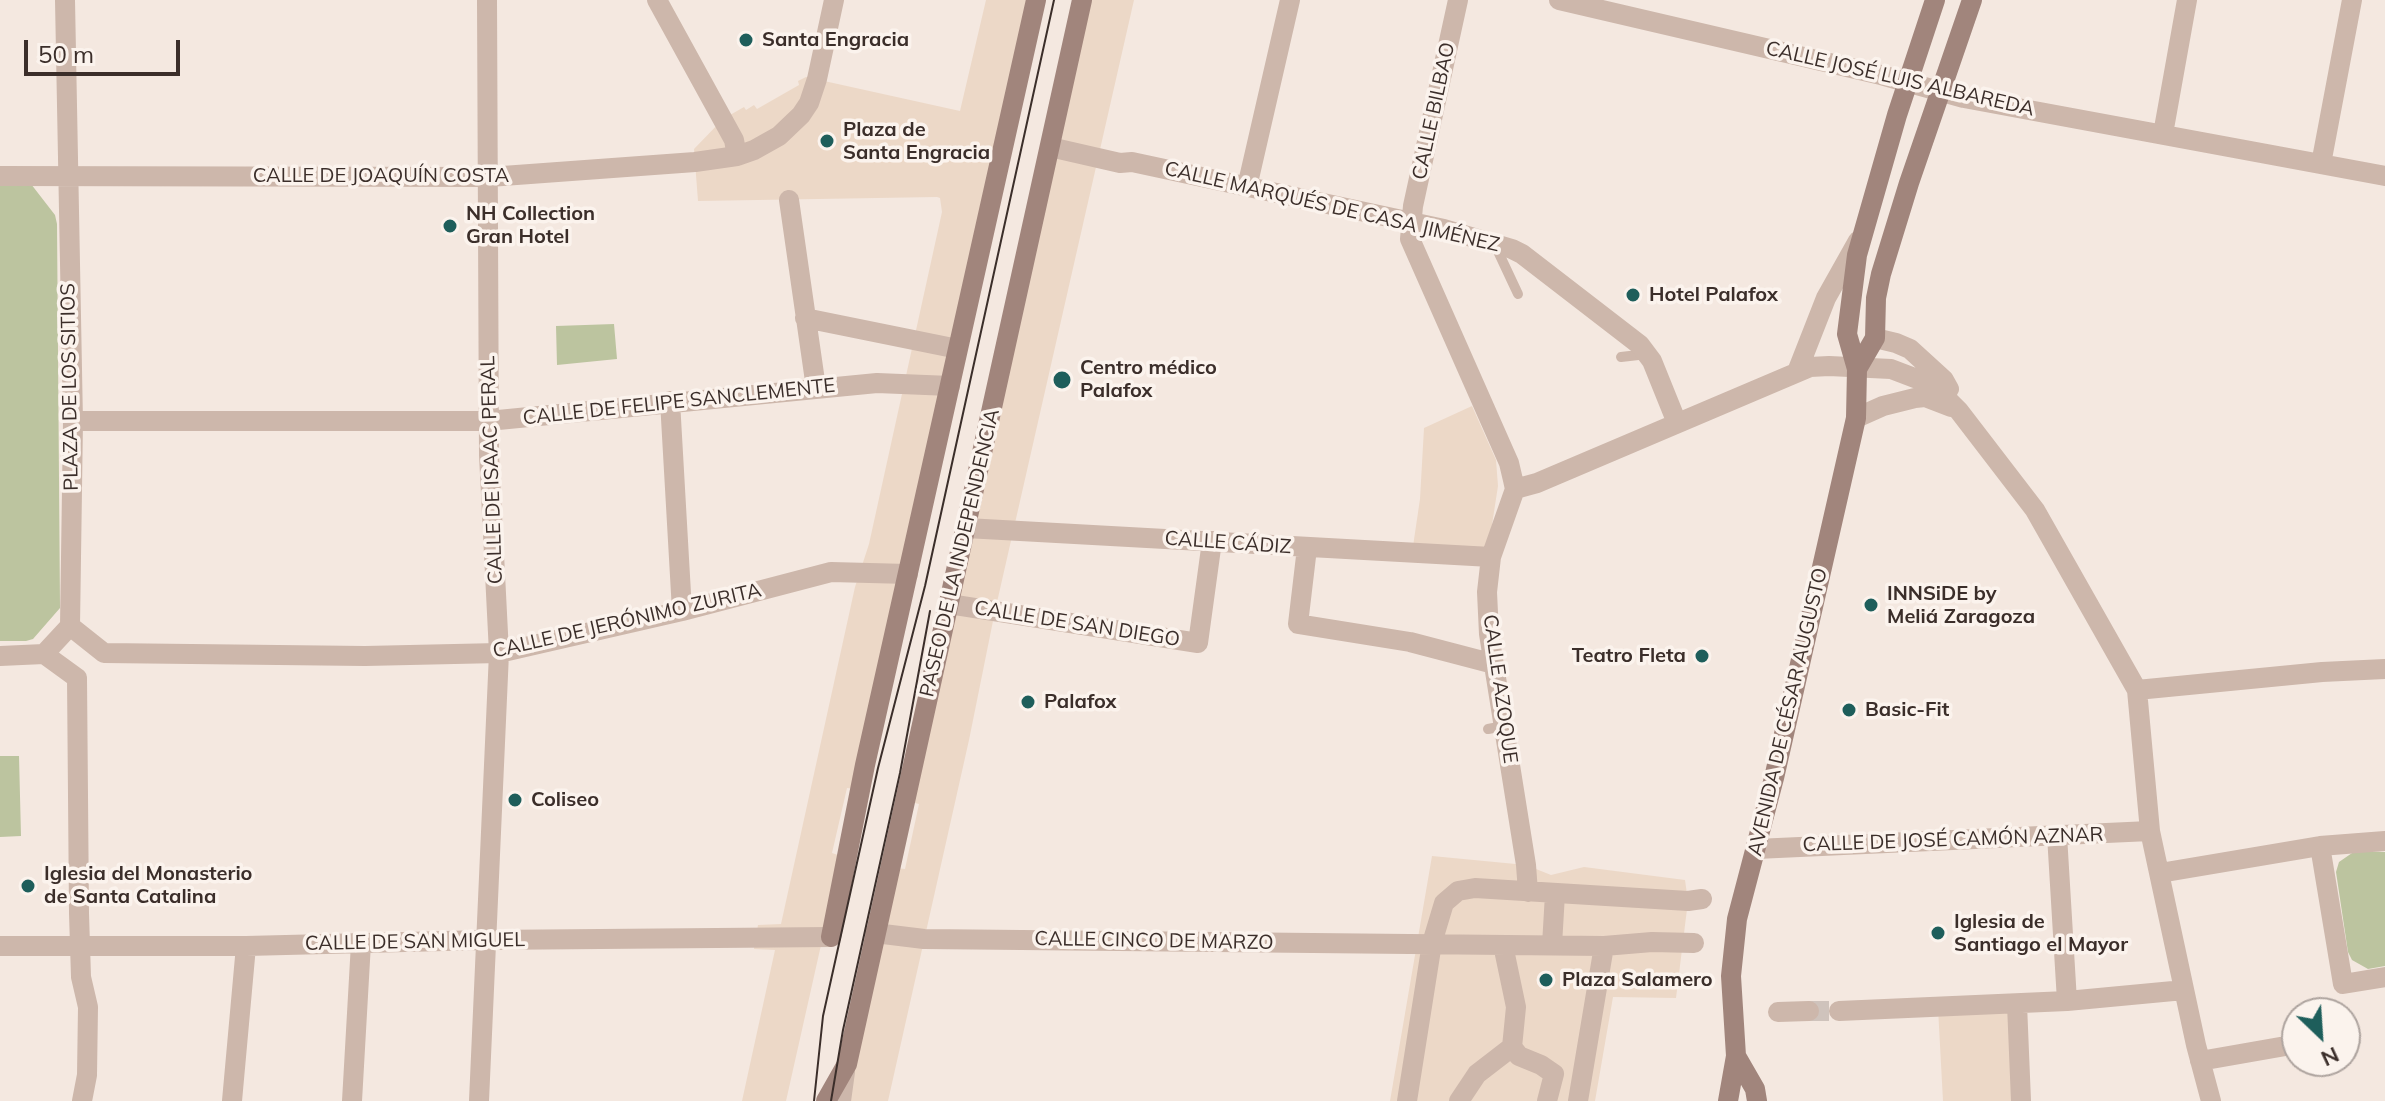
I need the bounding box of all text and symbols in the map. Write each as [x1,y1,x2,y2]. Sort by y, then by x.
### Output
scale bar [28,24,184,74]
place label: Santa Engracia [762,28,909,52]
marker: Santa Engracia [737,31,755,49]
street label: CALLE JOSÉ LUIS ALBAREDA [1763,36,2037,122]
text: 50 m [38,39,94,69]
street label: CALLE BILBAO [1408,40,1460,182]
place label: Plaza de Santa Engracia [843,118,990,165]
marker: Plaza de Santa Engracia [818,132,836,150]
street label: CALLE MARQUÉS DE CASA JIMÉNEZ [1162,157,1502,257]
street label: CALLE DE JOAQUÍN COSTA [253,164,509,188]
place label: NH Collection Gran Hotel [466,202,595,249]
marker: NH Collection Gran Hotel [441,217,459,235]
street label: PLAZA DE LOS SITIOS [56,283,84,491]
place label: Hotel Palafox [1649,283,1778,307]
marker: Hotel Palafox [1624,286,1642,304]
street label: CALLE DE ISAAC PERAL [476,355,508,585]
place label: Centro médico Palafox [1080,356,1217,403]
marker: Centro médico Palafox [1051,369,1073,391]
street label: CALLE DE FELIPE SANCLEMENTE [522,374,836,430]
street label: PASEO DE LA INDEPENDENCIA [915,407,1005,699]
street label: CALLE CÁDIZ [1164,527,1292,559]
street label: AVENIDA DE CÉSAR AUGUSTO [1743,566,1833,858]
street label: CALLE DE JERÓNIMO ZURITA [490,578,764,664]
place label: INNSiDE by Meliá Zaragoza [1887,582,2035,629]
street label: CALLE DE SAN DIEGO [972,596,1182,652]
marker: INNSiDE by Meliá Zaragoza [1862,596,1880,614]
street label: CALLE AZOQUE [1478,613,1522,765]
place label: Teatro Fleta [1572,644,1686,668]
marker: Teatro Fleta [1693,647,1711,665]
place label: Palafox [1044,690,1117,714]
marker: Palafox [1019,693,1037,711]
place label: Basic-Fit [1865,698,1949,722]
marker: Basic-Fit [1840,701,1858,719]
place label: Coliseo [531,788,599,812]
marker: Coliseo [506,791,524,809]
street label: CALLE DE JOSÉ CAMÓN AZNAR [1802,823,2104,857]
place label: Iglesia del Monasterio de Santa Catalina [44,862,252,909]
marker: Iglesia del Monasterio de Santa Catalina [19,877,37,895]
place label: Iglesia de Santiago el Mayor [1954,910,2128,957]
marker: Iglesia de Santiago el Mayor [1929,924,1947,942]
street label: CALLE CINCO DE MARZO [1034,927,1274,955]
street label: CALLE DE SAN MIGUEL [305,928,525,956]
place label: Plaza Salamero [1562,968,1713,992]
marker: Plaza Salamero [1537,971,1555,989]
north arrow [2281,997,2361,1077]
text: N [2317,1041,2344,1073]

